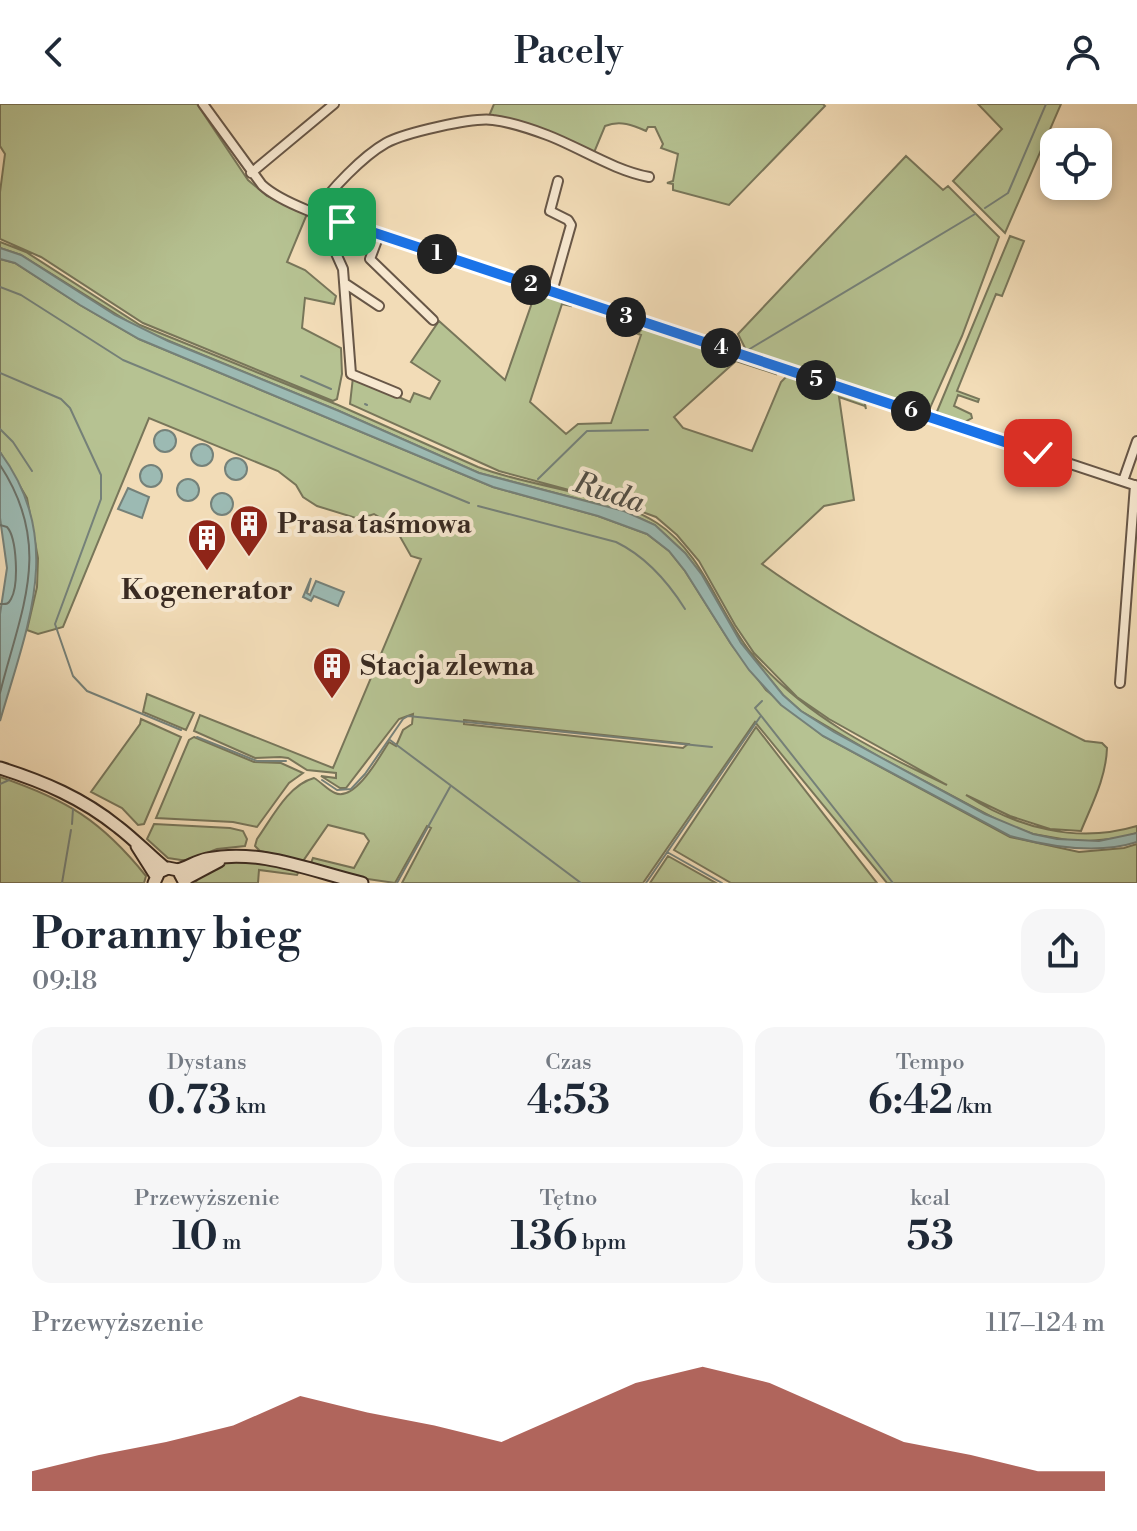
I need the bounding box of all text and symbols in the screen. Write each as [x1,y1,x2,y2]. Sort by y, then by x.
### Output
icon: back [32,30,76,74]
text: Pacely [514,30,623,75]
icon: person [1061,30,1105,74]
map controls [1040,128,1112,200]
button: locate [1040,128,1112,200]
pin [308,188,376,256]
icon: arrive [320,200,364,244]
pin: 1 [417,234,457,274]
text: 1 [432,240,442,267]
pin: 2 [511,265,551,305]
text: 2 [524,271,538,298]
pin: 3 [606,297,646,337]
text: 3 [619,303,633,330]
pin: 4 [701,328,741,368]
text: 4 [714,334,728,361]
pin: 5 [796,360,836,400]
text: 5 [809,366,823,393]
pin: 6 [891,391,931,431]
text: 6 [904,397,918,424]
pin [1004,419,1072,487]
icon: check [1016,431,1060,475]
water label: Ruda [568,463,649,522]
building icon: Prasa taśmowa [228,503,270,558]
place label: Prasa taśmowa [277,507,473,542]
building icon: Kogenerator [186,517,228,572]
place label: Kogenerator [121,573,293,608]
building icon: Stacja zlewna [311,645,353,700]
place label: Stacja zlewna [360,649,535,684]
text: Poranny bieg [32,907,301,962]
button: share [1021,909,1105,993]
text: 09:18 [32,965,98,997]
text: Dystans [167,1049,247,1076]
text: Czas [545,1049,592,1076]
text: Tempo [896,1049,965,1076]
text: 0.73 [147,1076,231,1126]
text: 4:53 [527,1076,610,1126]
text: 6:42 [868,1076,953,1126]
text: km [231,1093,266,1120]
text: /km [953,1093,993,1120]
text: Przewyższenie [134,1185,280,1212]
text: Tętno [540,1185,597,1212]
text: kcal [910,1185,950,1212]
text: 10 [172,1212,218,1262]
text: 136 [511,1212,577,1262]
text: 53 [907,1212,954,1262]
text: m [218,1229,242,1256]
text: bpm [577,1229,626,1256]
text: Przewyższenie [32,1307,204,1339]
text: 117–124 m [986,1307,1105,1339]

